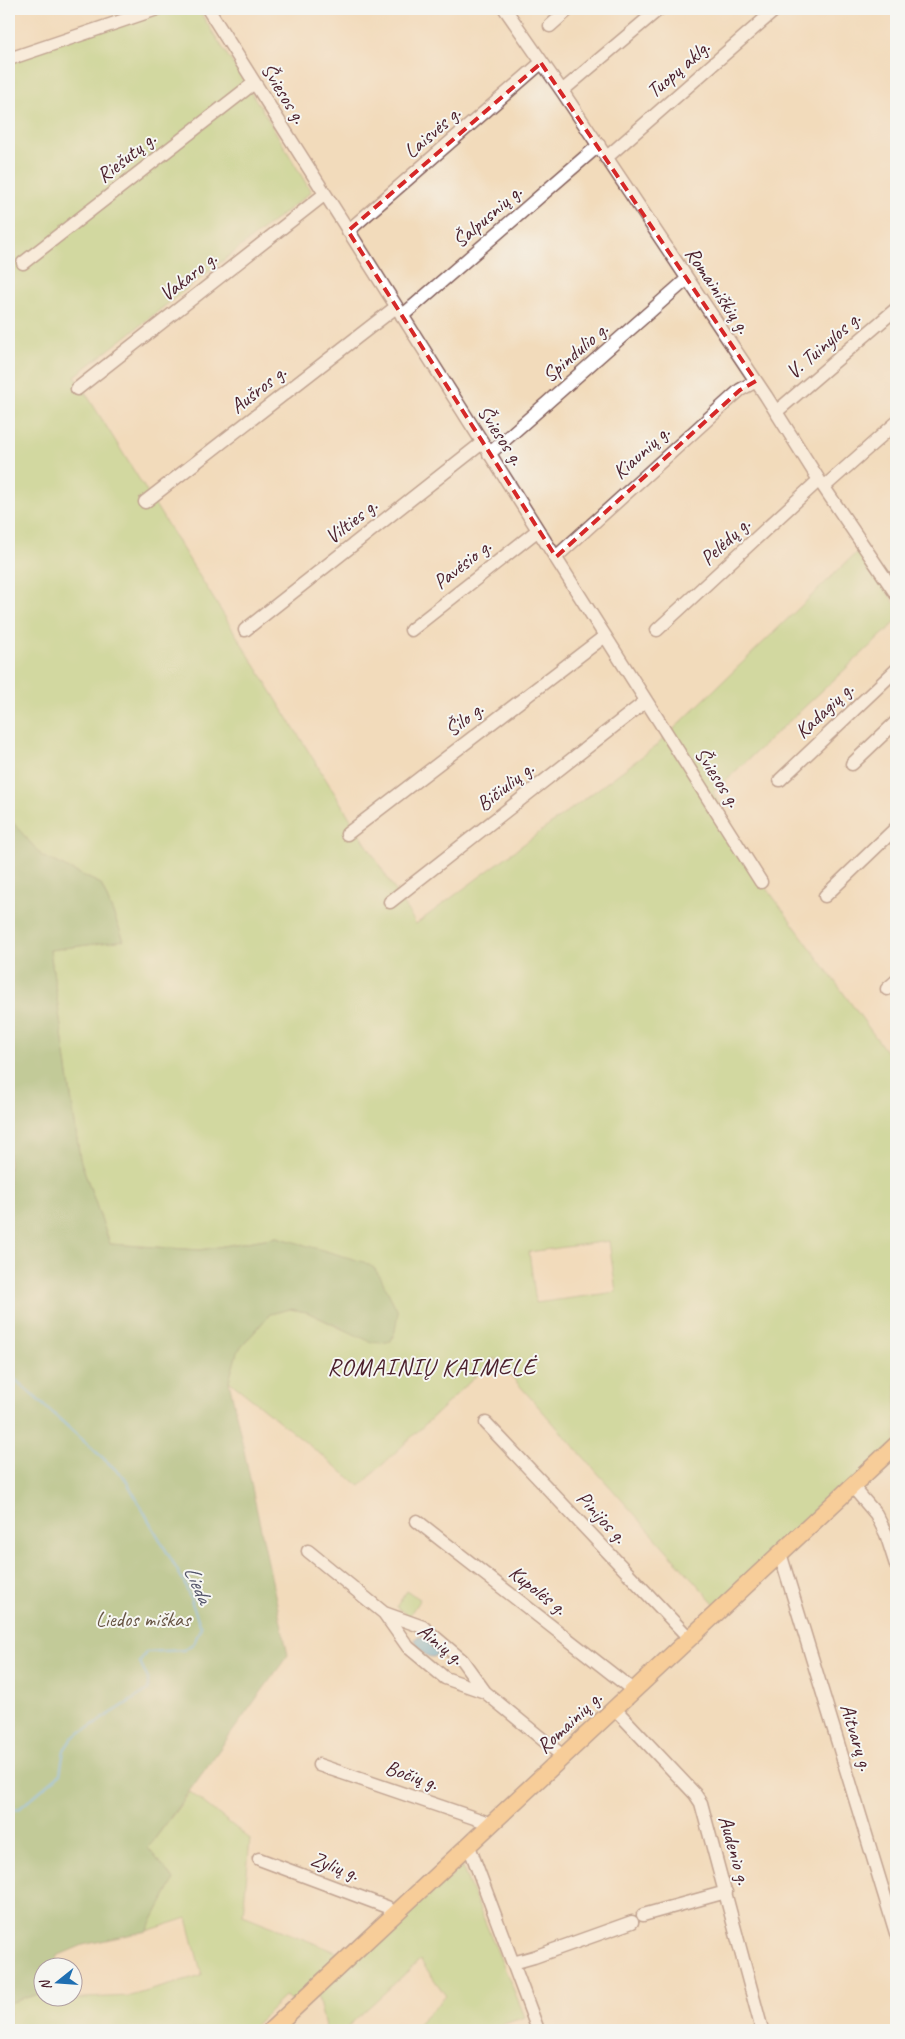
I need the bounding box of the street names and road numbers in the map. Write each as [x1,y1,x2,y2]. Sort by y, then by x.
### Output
street label: Tuopų aklg. [641,34,716,104]
street label: Šviesos g. [255,58,313,129]
street label: Laisvės g. [398,100,466,164]
street label: Riešutų g. [91,125,162,188]
street label: Šalpusnių g. [447,178,528,253]
street label: Romainiškių g. [679,242,757,339]
street label: Vakaro g. [154,245,223,307]
street label: V. Tuinylos g. [780,305,866,384]
street label: Spindulio g. [537,316,614,388]
street label: Aušros g. [225,359,292,419]
street label: Šviesos g. [472,400,530,471]
street label: Kiaunių g. [607,419,676,485]
street label: Vilties g. [320,492,383,550]
street label: Pelėdų g. [694,511,756,571]
street label: Pavėsio g. [428,533,497,595]
street label: Kadagių g. [789,676,860,744]
street label: Šilo g. [440,695,489,742]
street label: Šviesos g. [689,742,747,813]
street label: Bičiulių g. [471,755,540,817]
street label: Pinijos g. [571,1485,633,1549]
street label: Kupolės g. [504,1559,573,1621]
street label: Ainių g. [412,1617,470,1671]
street label: Romainių g. [531,1684,608,1759]
street label: Aitvarų g. [835,1700,880,1775]
street label: Bočių g. [382,1754,443,1796]
street label: Audenio g. [713,1812,757,1888]
street label: Zylių g. [307,1845,363,1887]

